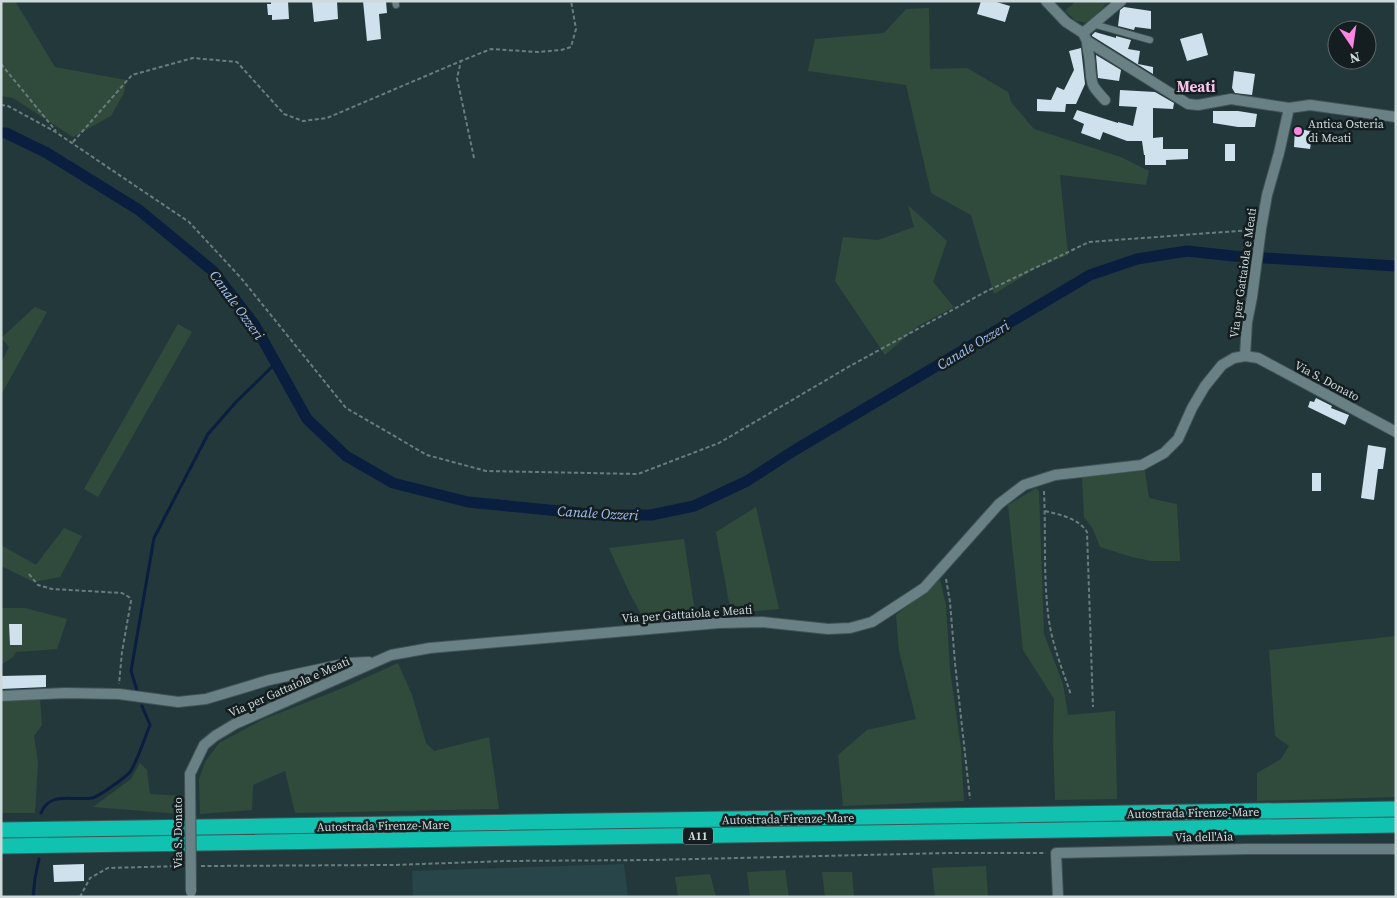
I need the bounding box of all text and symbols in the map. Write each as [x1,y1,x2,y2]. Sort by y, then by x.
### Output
north arrow [1327,20,1377,70]
text: N [1348,47,1362,69]
district label: Meati [1177,76,1216,97]
place label: Antica Osteria di Meati [1308,116,1385,146]
marker: Antica Osteria di Meati [1292,125,1304,137]
street label: Via per Gattaiola e Meati [1226,207,1260,339]
water label: Canale Ozzeri [205,266,269,344]
water label: Canale Ozzeri [933,315,1014,375]
street label: Via S. Donato [1292,357,1363,405]
water label: Canale Ozzeri [557,501,640,525]
street label: Via per Gattaiola e Meati [621,601,753,627]
street label: Via per Gattaiola e Meati [226,653,352,721]
street label: Via S. Donato [170,797,186,869]
street label: Autostrada Firenze-Mare [1127,804,1259,822]
street label: Autostrada Firenze-Mare [722,810,854,828]
street label: Autostrada Firenze-Mare [317,817,449,835]
road number: A11 [683,828,713,844]
street label: Via dell'Aia [1174,828,1234,846]

